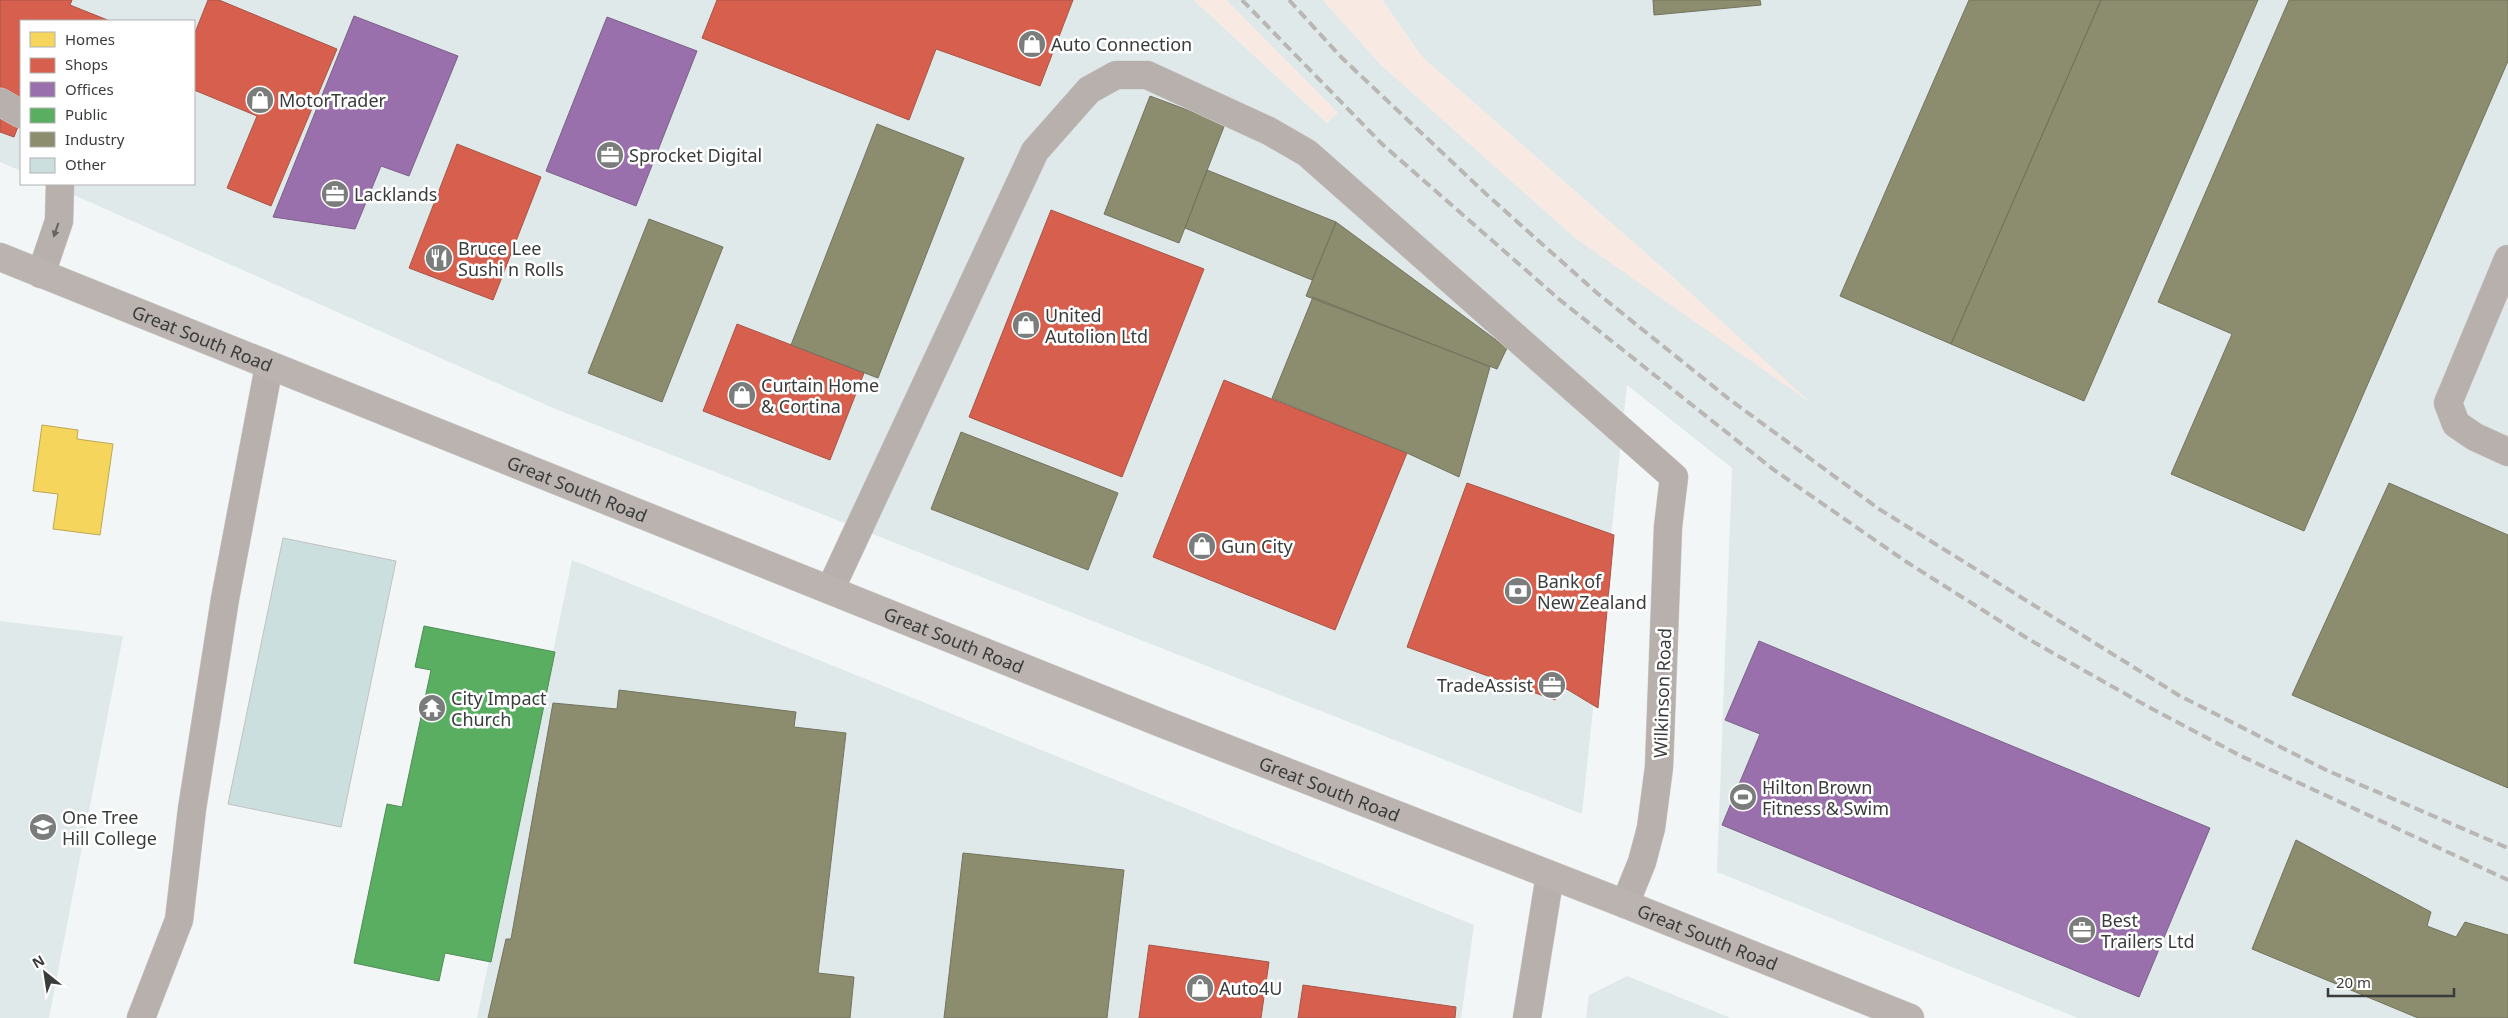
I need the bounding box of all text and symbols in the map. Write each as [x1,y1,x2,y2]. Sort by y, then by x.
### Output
legend [20,20,195,185]
text: Homes [65,29,115,49]
shop icon: Auto Connection [1017,29,1047,59]
place label: Auto Connection [1051,32,1192,56]
text: Shops [65,54,108,74]
text: Offices [65,79,114,99]
shop icon: MotorTrader [245,85,275,115]
place label: MotorTrader [279,88,387,112]
text: Public [65,104,108,124]
text: Industry [65,129,125,149]
office icon: Sprocket Digital [595,140,625,170]
place label: Sprocket Digital [629,143,762,167]
text: Other [65,154,106,174]
office icon: Lacklands [320,179,350,209]
place label: Lacklands [354,182,437,206]
one-way arrow [52,223,60,238]
place label: Bruce Lee Sushi n Rolls [458,236,564,281]
restaurant icon: Bruce Lee Sushi n Rolls [424,243,454,273]
street label: Great South Road [129,299,276,377]
place label: United Autolion Ltd [1045,303,1148,348]
shop icon: United Autolion Ltd [1011,310,1041,340]
place label: Curtain Home & Cortina [761,373,879,418]
shop icon: Curtain Home & Cortina [727,380,757,410]
street label: Great South Road [504,450,651,528]
shop icon: Gun City [1187,531,1217,561]
place label: Gun City [1221,534,1294,558]
place label: Bank of New Zealand [1537,569,1647,614]
bank icon: Bank of New Zealand [1503,576,1533,606]
street label: Great South Road [880,601,1028,679]
street label: Wilkinson Road [1648,628,1676,758]
office icon: TradeAssist [1537,670,1567,700]
place label: TradeAssist [1437,673,1533,697]
place label: City Impact Church [451,686,547,731]
temple icon: City Impact Church [417,693,447,723]
street label: Great South Road [1256,750,1403,827]
place label: Hilton Brown Fitness & Swim [1762,775,1889,820]
sports icon: Hilton Brown Fitness & Swim [1728,782,1758,812]
place label: One Tree Hill College [62,805,157,850]
school or university icon: One Tree Hill College [28,812,58,842]
street label: Great South Road [1634,898,1781,976]
place label: Best Trailers Ltd [2101,908,2194,953]
office icon: Best Trailers Ltd [2067,915,2097,945]
north arrow [20,948,70,998]
text: N [29,950,48,972]
scale bar [2328,966,2454,998]
text: 20 m [2336,972,2371,992]
shop icon: Auto4U [1185,973,1215,1003]
place label: Auto4U [1219,976,1282,1000]

